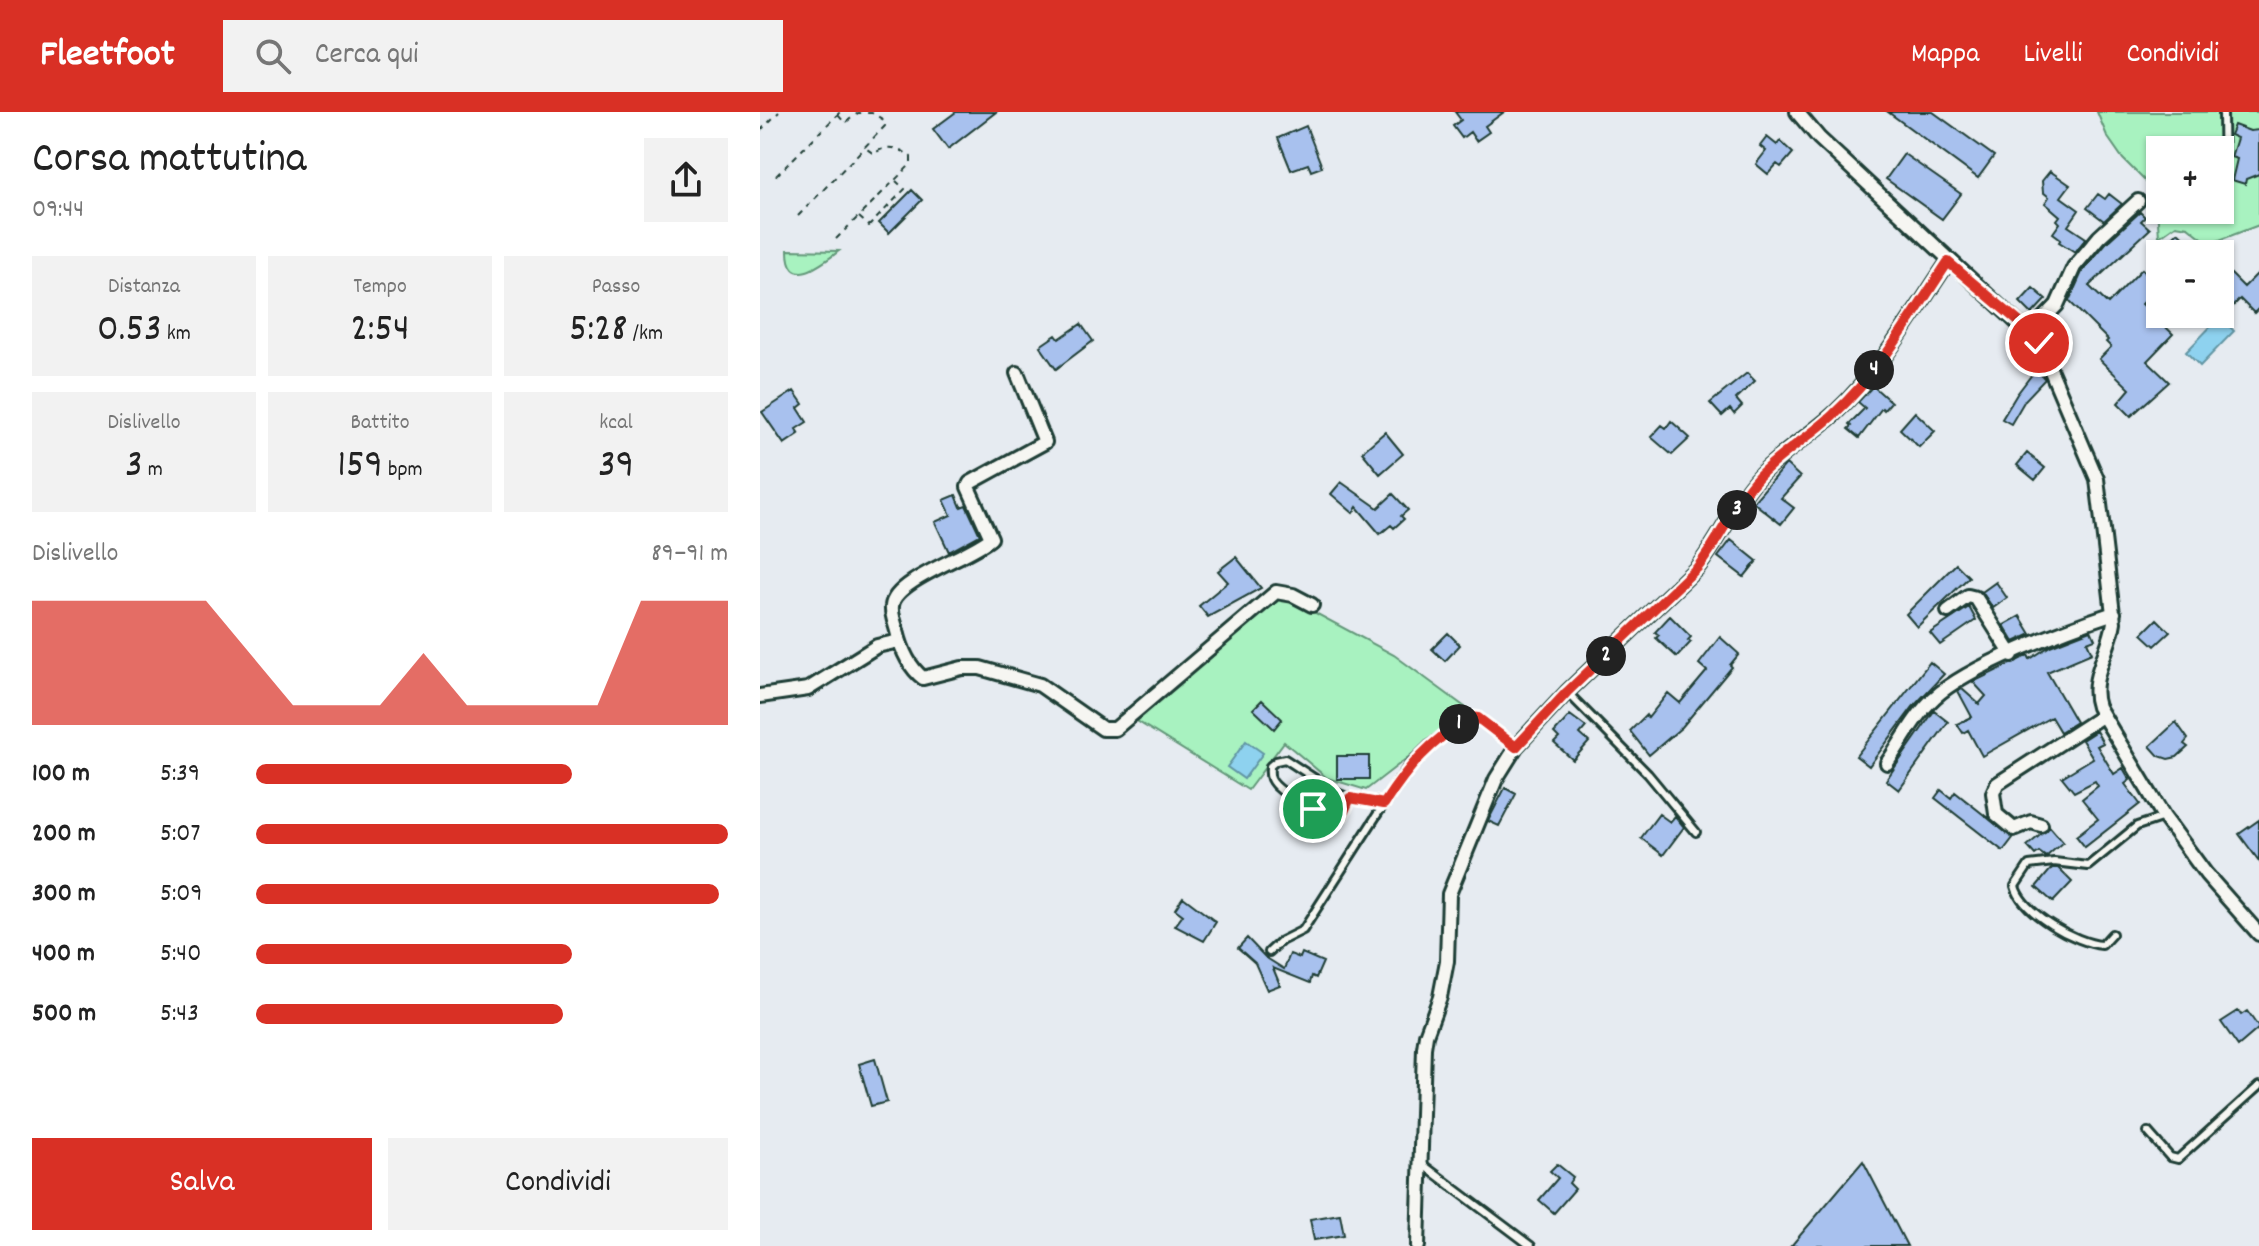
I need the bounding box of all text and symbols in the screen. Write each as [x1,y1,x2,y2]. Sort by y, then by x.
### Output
search box [223,20,783,92]
text: Fleetfoot [40,29,175,84]
icon: search [251,34,295,78]
text: Cerca qui [315,35,419,78]
text: Mappa [1911,36,1979,76]
text: Livelli [2023,36,2082,76]
text: Condividi [2126,36,2219,76]
text: Corsa mattutina [32,130,306,193]
map controls [2146,136,2234,328]
button: + [2146,136,2234,224]
button: share [644,138,728,222]
text: 09:44 [32,192,84,229]
button: − [2146,240,2234,328]
text: Distanza [108,272,180,303]
text: Tempo [353,272,407,303]
text: Passo [592,272,640,303]
text: 0.53 [97,303,162,360]
text: 2:54 [350,303,410,360]
text: 5:28 [569,303,628,360]
pin [2005,309,2073,377]
text: km [162,319,191,350]
text: /km [628,319,663,350]
icon: check [2017,321,2061,365]
pin: 4 [1854,350,1894,390]
text: 4 [1869,354,1879,385]
text: Dislivello [107,408,181,439]
text: Battito [351,408,409,439]
text: kcal [599,408,633,439]
text: 3 [125,439,143,496]
text: 159 [337,439,383,496]
text: 39 [598,439,634,496]
text: m [143,455,163,486]
text: bpm [383,455,423,486]
pin: 3 [1717,490,1757,530]
text: 3 [1732,494,1742,525]
text: Dislivello [32,536,118,573]
text: 89–91 m [651,536,728,573]
pin: 2 [1586,636,1626,676]
text: 2 [1601,640,1611,671]
pin: 1 [1439,704,1479,744]
text: 1 [1457,708,1461,739]
text: 100 m [32,756,90,793]
text: 5:39 [160,756,200,793]
pin [1279,775,1347,843]
icon: arrive [1291,787,1335,831]
text: 200 m [32,816,96,853]
text: 5:07 [160,816,200,853]
text: 300 m [32,876,96,913]
text: 5:09 [160,876,202,913]
text: 400 m [32,936,95,973]
text: 5:40 [160,936,201,973]
text: 500 m [32,996,96,1033]
text: 5:43 [160,996,199,1033]
button: Salva [32,1138,372,1230]
button: Condividi [388,1138,728,1230]

